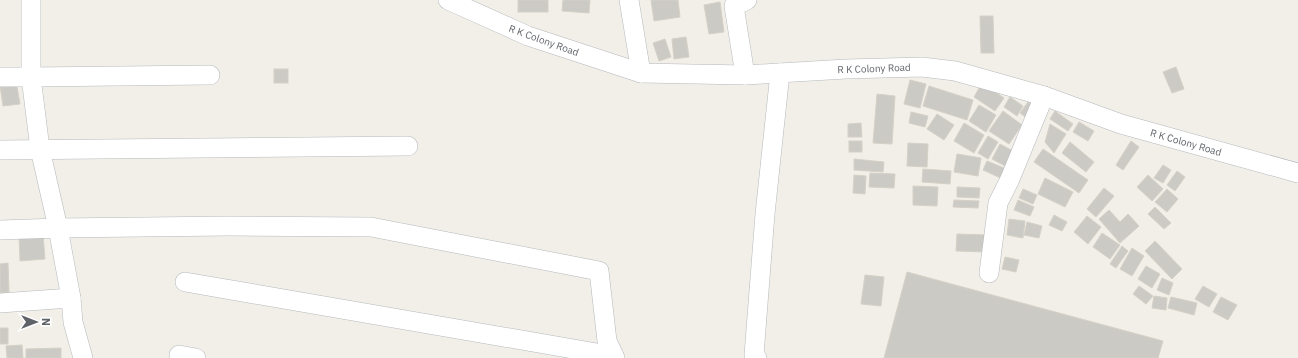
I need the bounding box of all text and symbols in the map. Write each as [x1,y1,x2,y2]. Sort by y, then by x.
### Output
street label: R K Colony Road [507,22,581,59]
street label: R K Colony Road [837,61,911,76]
street label: R K Colony Road [1149,126,1223,159]
north arrow [16,302,56,342]
text: N [39,318,53,326]

